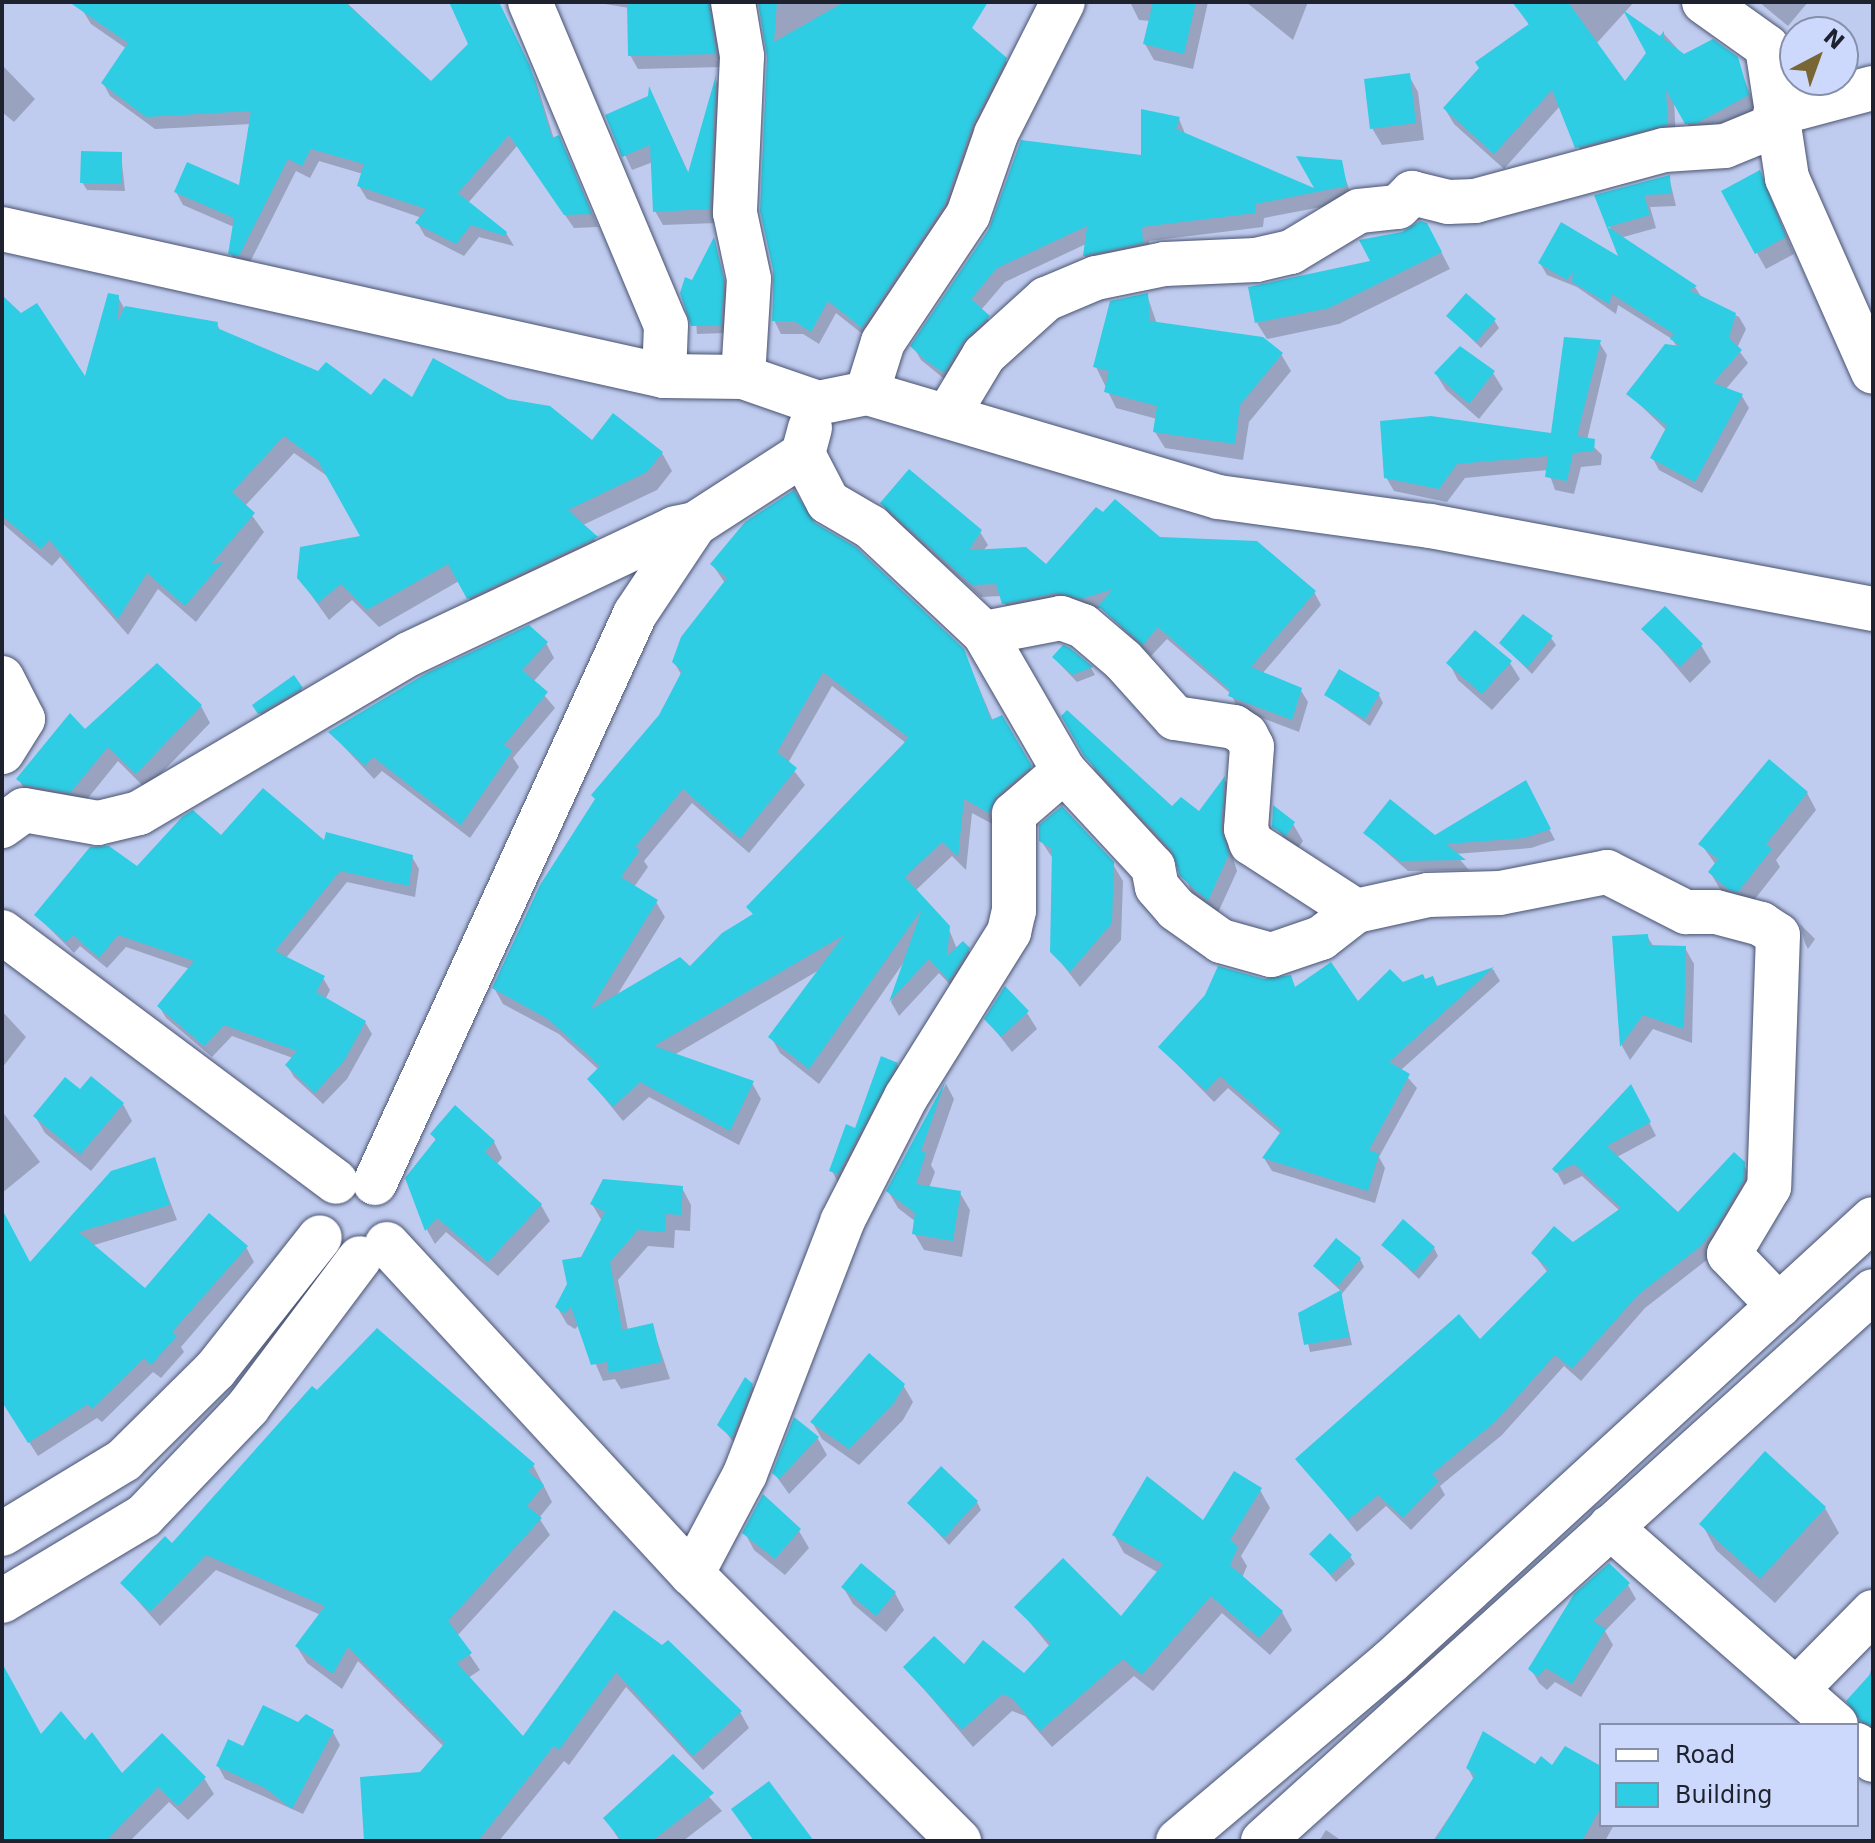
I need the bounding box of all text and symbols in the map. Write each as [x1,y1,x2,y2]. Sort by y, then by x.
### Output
north arrow [1779,16,1859,96]
text: N [1819,24,1849,54]
legend [1599,1723,1859,1827]
text: Road [1675,1741,1735,1769]
text: Building [1675,1781,1772,1809]

